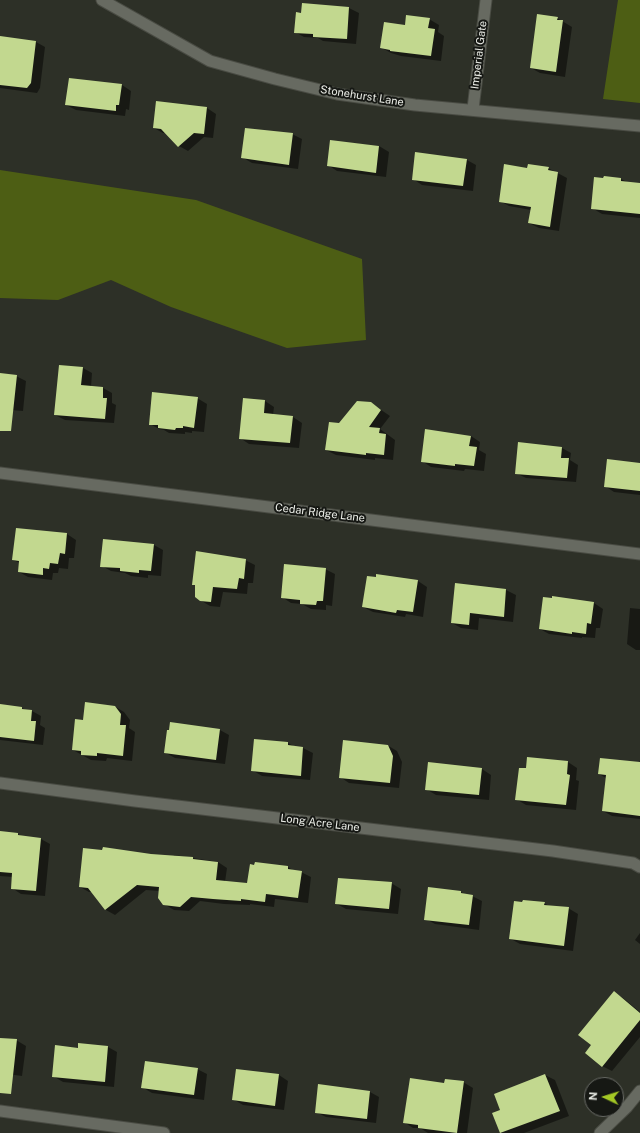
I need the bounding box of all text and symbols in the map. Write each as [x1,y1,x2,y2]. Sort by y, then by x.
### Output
street label: Imperial Gate [468,20,490,90]
street label: Stonehurst Lane [319,83,405,109]
street label: Cedar Ridge Lane [274,501,366,525]
street label: Long Acre Lane [280,812,360,834]
north arrow [584,1077,624,1117]
text: N [587,1092,599,1101]

